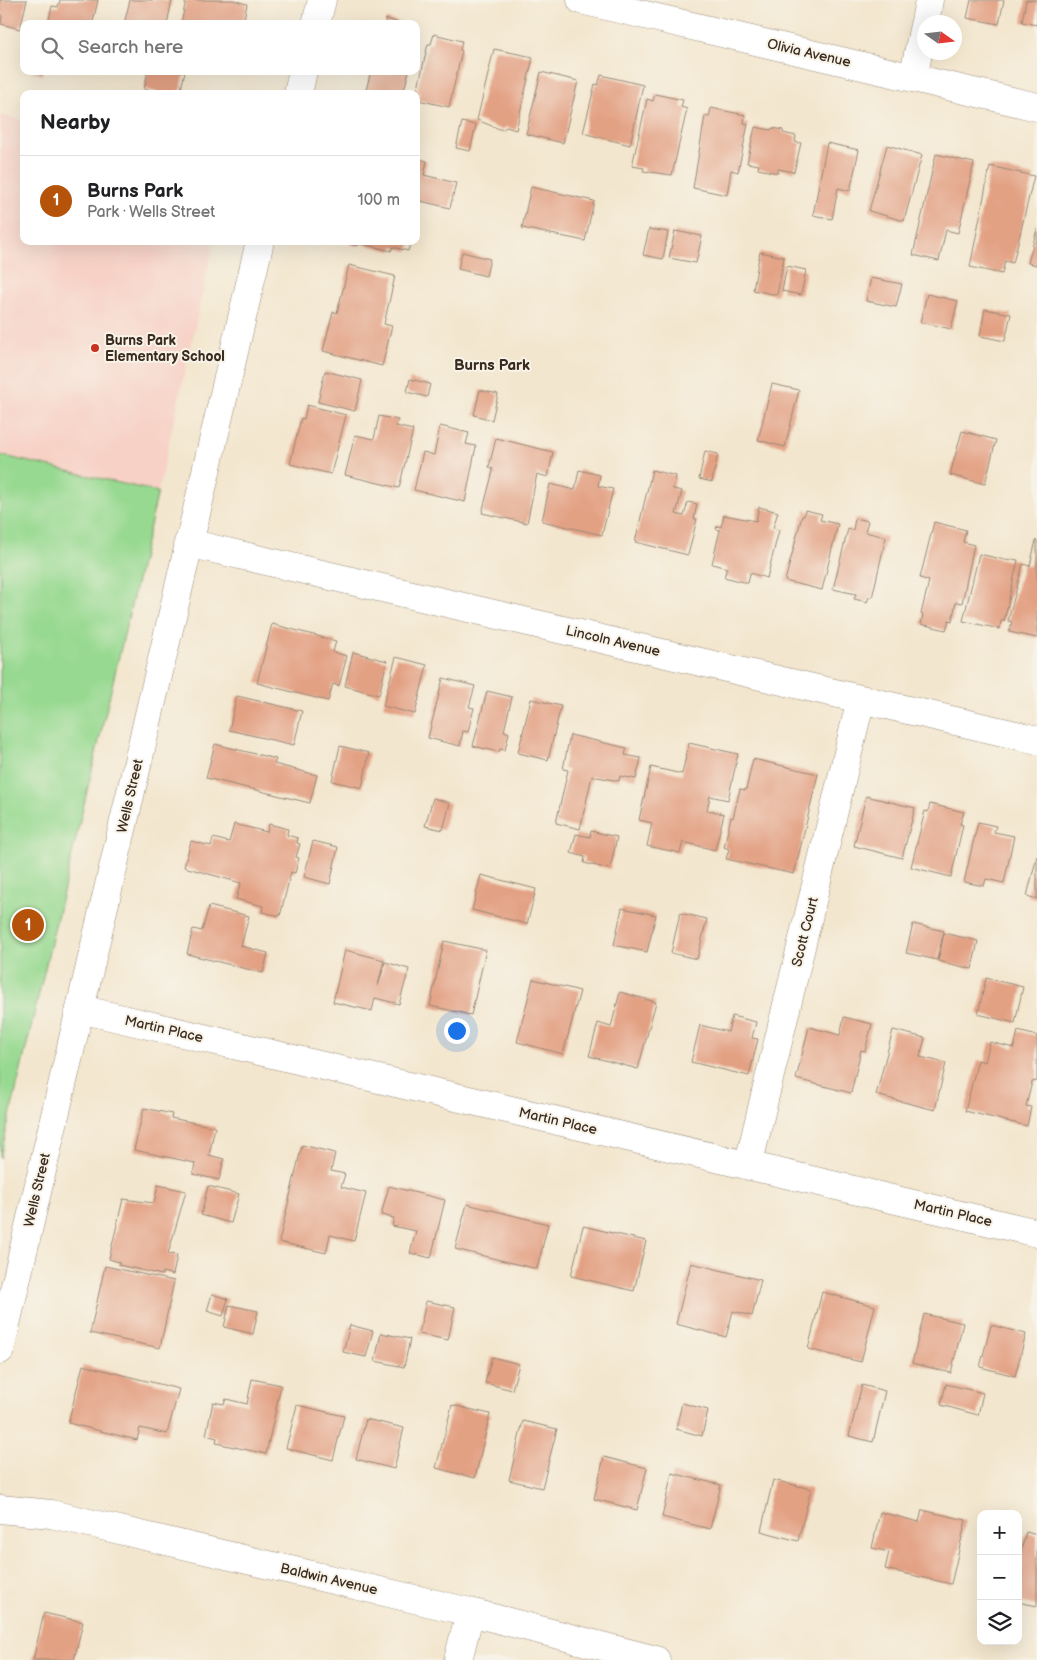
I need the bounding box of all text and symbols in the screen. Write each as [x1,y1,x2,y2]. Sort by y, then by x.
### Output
north arrow [917,15,962,60]
search box [20,20,420,75]
icon: search [38,34,66,62]
street label: Olivia Avenue [766,35,852,71]
text: Search here [78,36,183,59]
text: Nearby [40,110,110,135]
text: Burns Park [87,180,183,203]
text: 1 [53,191,59,210]
text: 100 m [357,191,400,210]
text: Park · Wells Street [87,203,215,222]
place label: Burns Park Elementary School [105,332,225,365]
marker: Burns Park Elementary School [89,342,101,354]
district label: Burns Park [454,356,530,375]
street label: Lincoln Avenue [564,622,662,660]
street label: Wells Street [113,757,147,835]
street label: Scott Court [788,895,822,969]
pin: 1 [12,906,44,944]
street label: Martin Place [123,1012,205,1046]
your location [444,1018,470,1044]
street label: Martin Place [517,1104,599,1138]
street label: Wells Street [20,1151,54,1229]
street label: Martin Place [912,1196,994,1230]
map controls [977,1510,1022,1645]
button: + [977,1510,1022,1555]
button: − [977,1555,1022,1600]
street label: Baldwin Avenue [279,1560,379,1598]
button: layers [977,1600,1022,1645]

